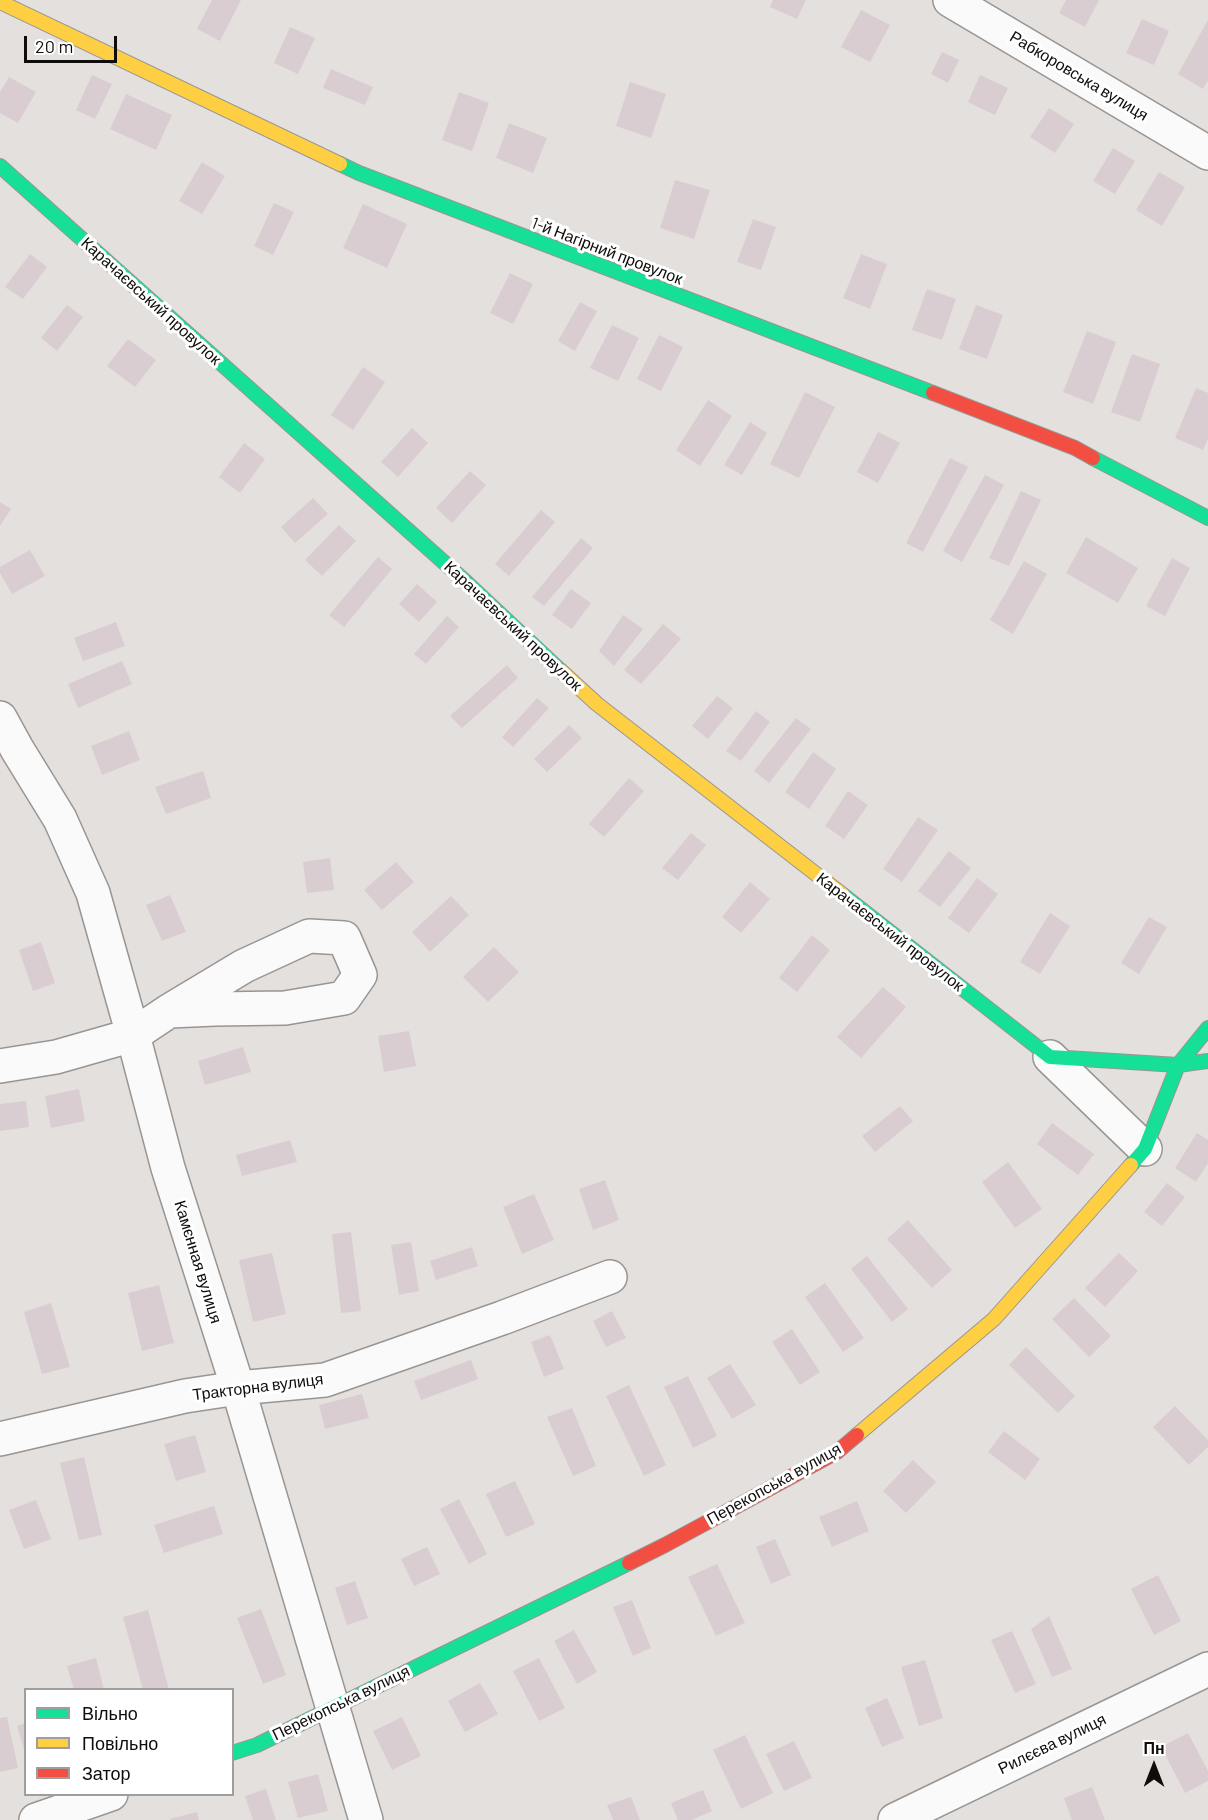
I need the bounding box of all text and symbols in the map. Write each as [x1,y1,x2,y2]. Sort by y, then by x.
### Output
scale bar [27,24,120,62]
street label: Рабкоровська вулиця [1006,27,1152,125]
text: 20 m [35,35,73,57]
street label: 1-й Нагірний провулок [529,213,685,289]
street label: Карачаєвський провулок [77,233,225,369]
street label: Карачаєвський провулок [440,557,586,695]
street label: Карачаєвський провулок [813,869,967,995]
street label: Камєнная вулиця [170,1198,226,1326]
street label: Тракторна вулиця [192,1369,324,1405]
street label: Перекопська вулиця [703,1439,845,1529]
street label: Перекопська вулиця [269,1661,413,1745]
legend [24,1688,234,1796]
text: Вільно [82,1702,138,1724]
street label: Рилєєва вулиця [995,1710,1109,1778]
text: Повільно [82,1732,158,1754]
north arrow [1124,1736,1184,1796]
text: Пн [1143,1738,1165,1757]
text: Затор [82,1762,131,1784]

